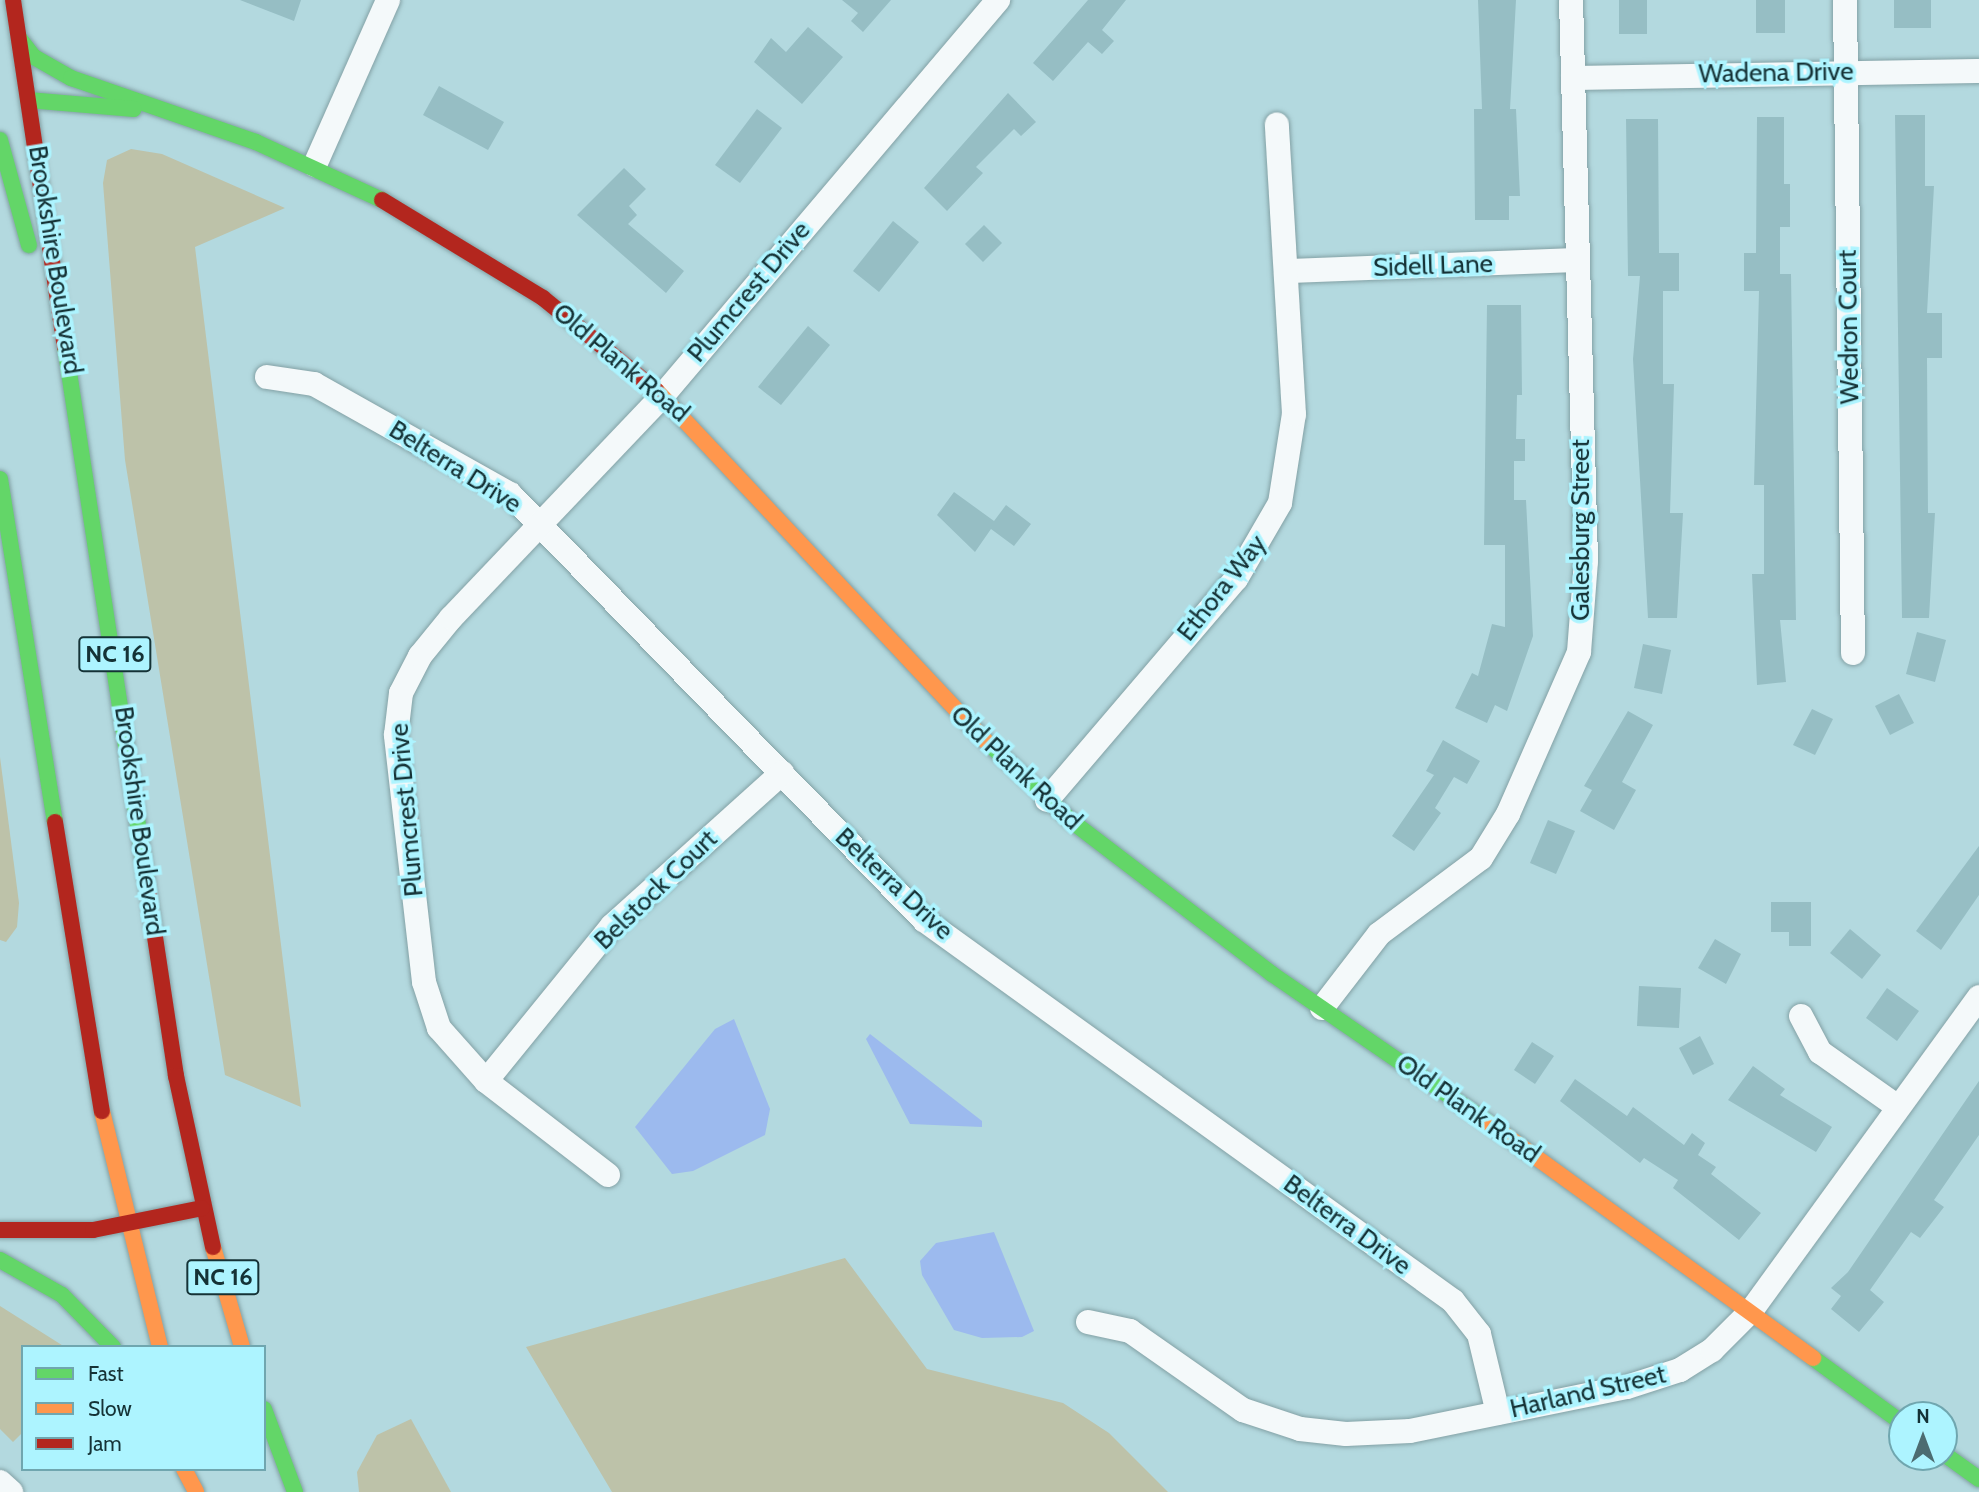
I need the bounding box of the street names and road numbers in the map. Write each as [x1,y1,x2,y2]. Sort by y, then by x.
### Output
street label: Wadena Drive [1698,56,1854,90]
street label: Brookshire Boulevard [22,143,88,377]
street label: Plumcrest Drive [681,215,817,369]
street label: Sidell Lane [1373,248,1493,284]
street label: Wedron Court [1832,250,1866,404]
street label: Old Plank Road [547,297,695,429]
street label: Belterra Drive [383,414,527,520]
street label: Galesburg Street [1565,439,1597,621]
street label: Ethora Way [1171,529,1273,647]
road number: NC 16 [78,634,152,674]
street label: Old Plank Road [944,699,1088,837]
street label: Brookshire Boulevard [107,704,171,938]
street label: Plumcrest Drive [384,722,430,898]
street label: Belterra Drive [829,822,959,946]
street label: Belstock Court [588,824,724,956]
street label: Old Plank Road [1390,1048,1546,1170]
street label: Belterra Drive [1277,1168,1417,1282]
road number: NC 16 [186,1256,260,1297]
street label: Harland Street [1507,1359,1669,1425]

